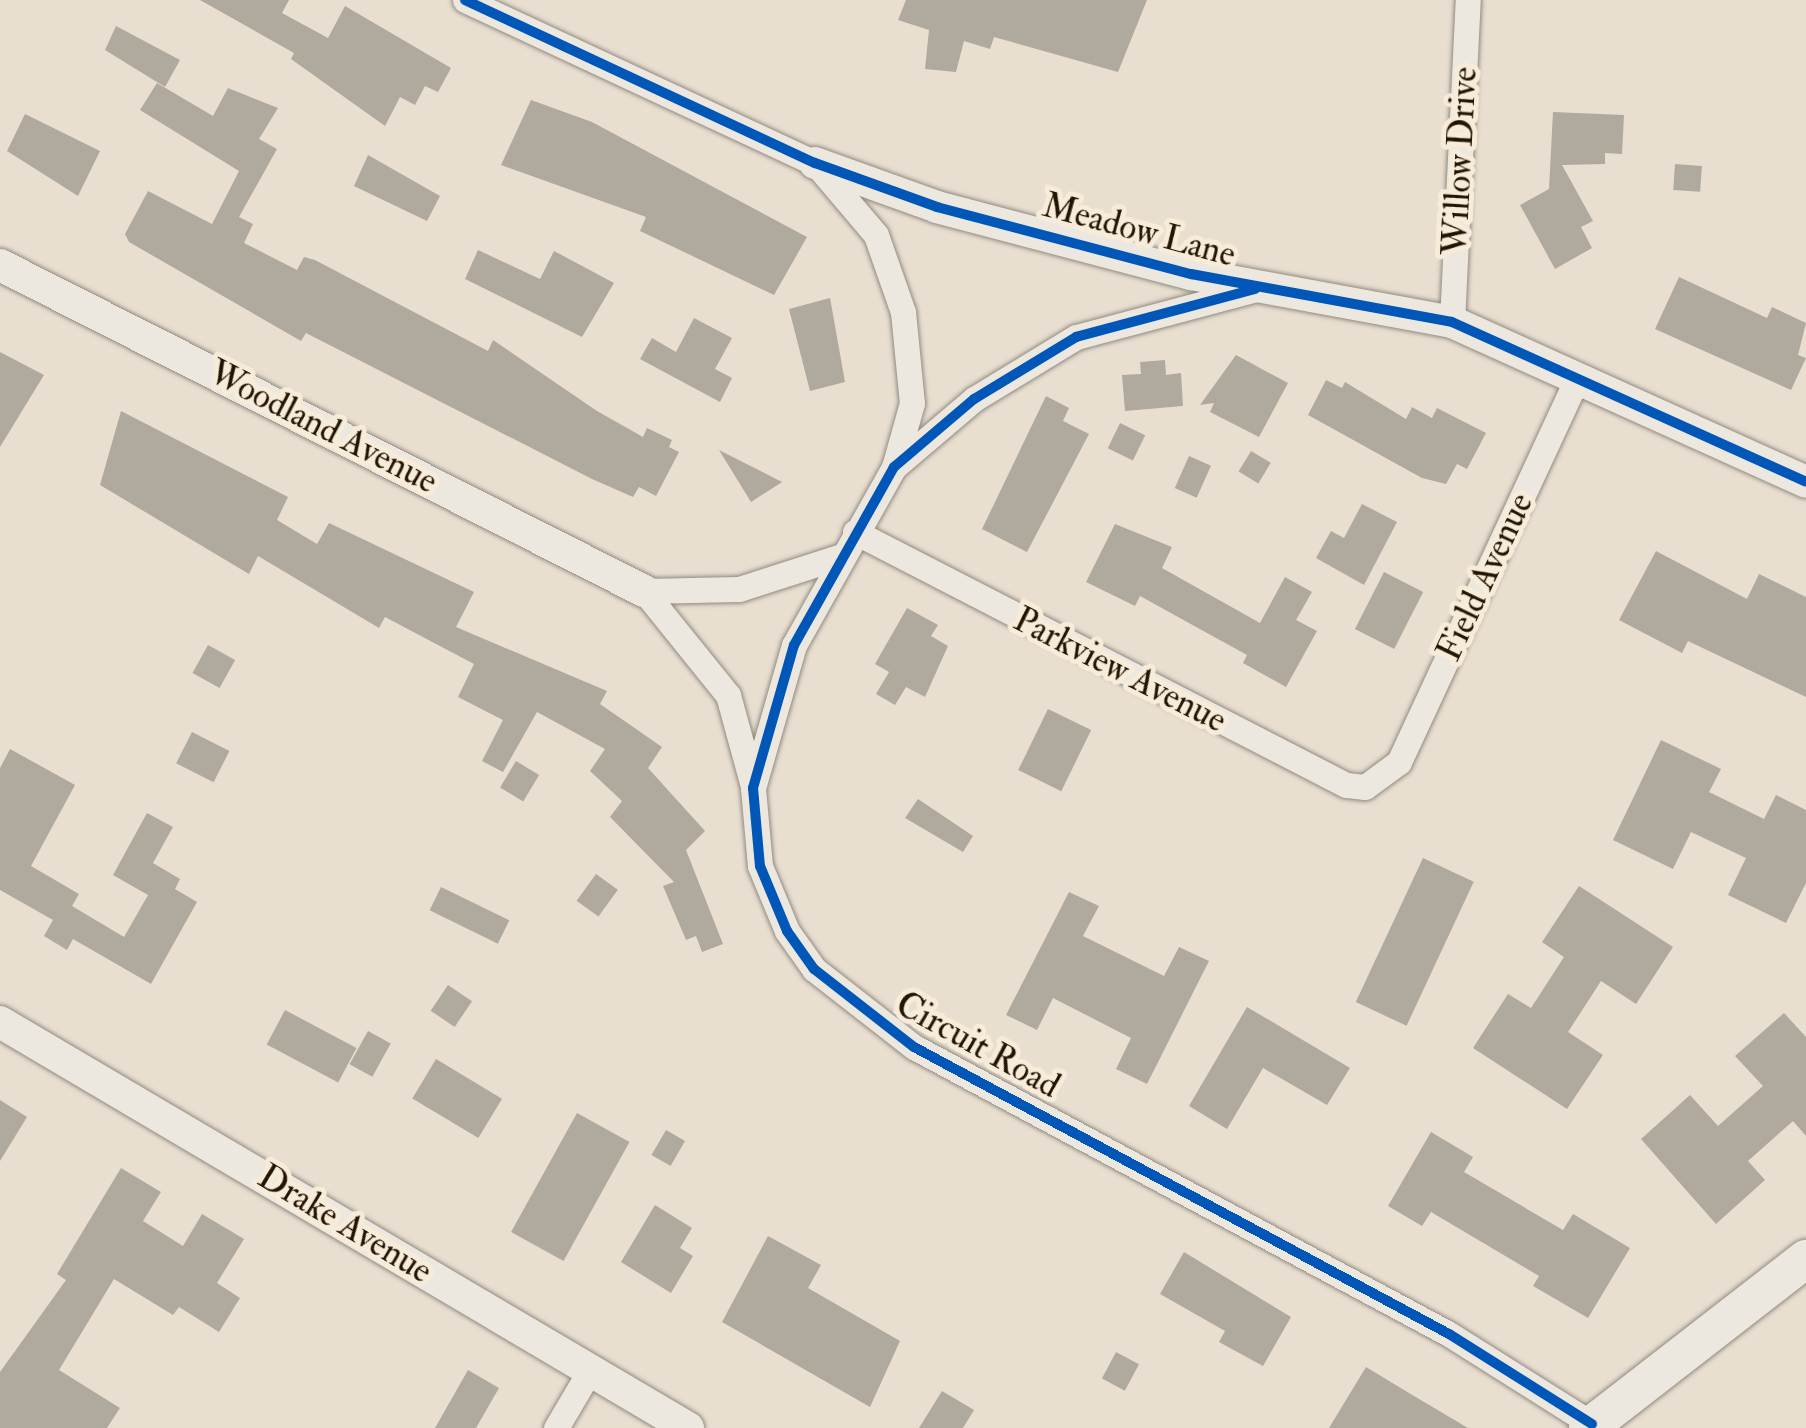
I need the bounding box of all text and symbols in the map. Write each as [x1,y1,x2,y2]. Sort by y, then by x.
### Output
street label: Willow Drive [1434,66,1486,256]
street label: Meadow Lane [1038,184,1240,276]
street label: Woodland Avenue [202,351,444,503]
street label: Field Avenue [1428,486,1542,668]
street label: Parkview Avenue [1007,598,1233,742]
street label: Circuit Road [889,983,1067,1107]
street label: Drake Avenue [250,1156,440,1292]

